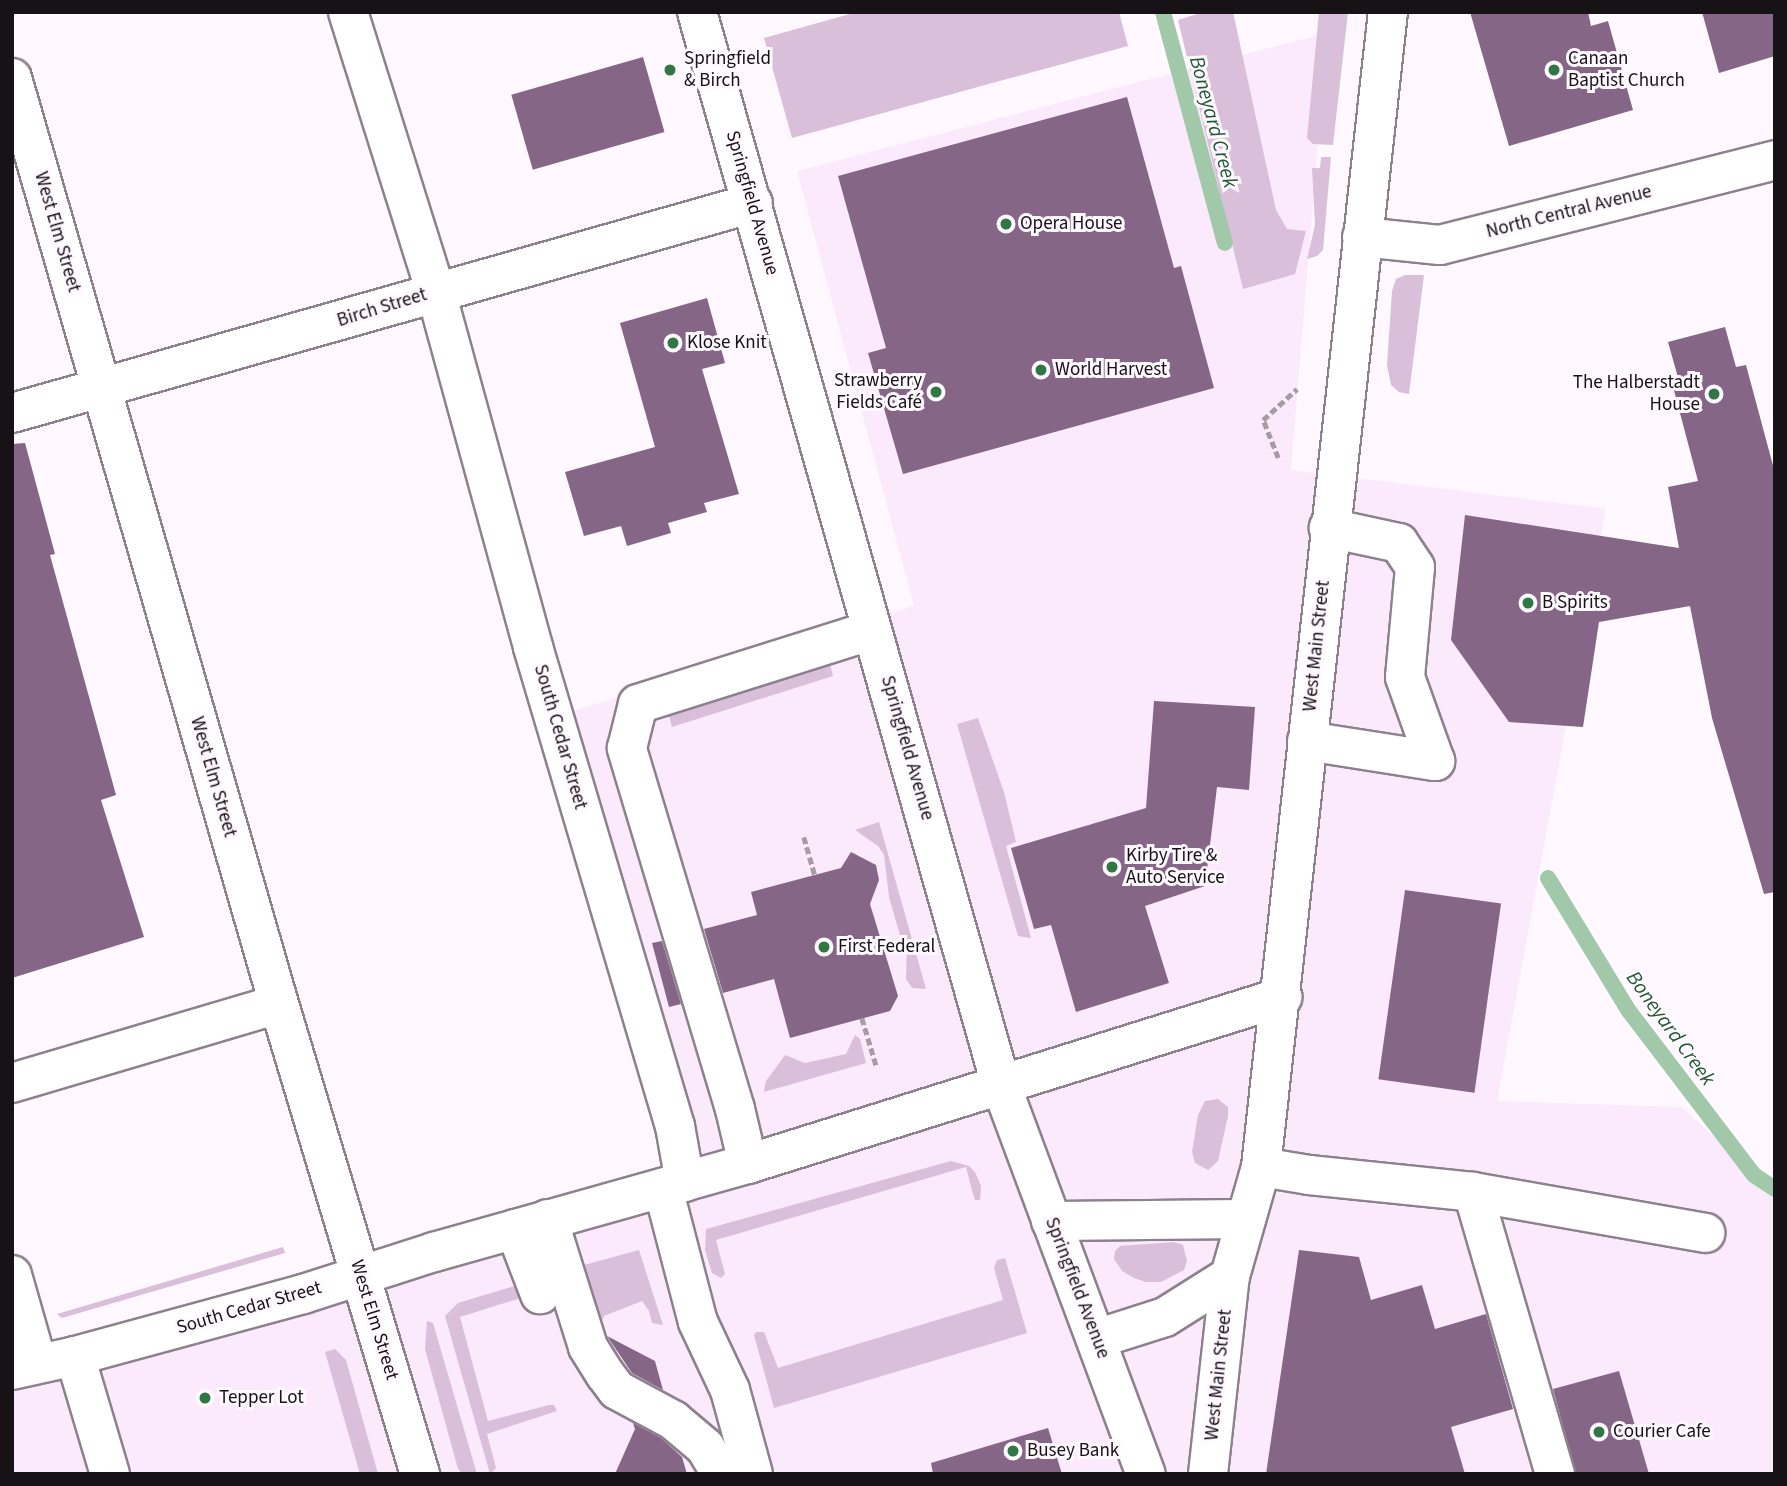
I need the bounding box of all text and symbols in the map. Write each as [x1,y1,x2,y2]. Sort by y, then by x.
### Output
place label: Springfield & Birch [684,48,771,92]
place label: Canaan Baptist Church [1568,48,1685,92]
water label: Boneyard Creek [1184,53,1244,191]
marker: Springfield & Birch [662,62,678,78]
marker: Canaan Baptist Church [1546,62,1562,78]
street label: Springfield Avenue [720,128,784,278]
street label: West Elm Street [29,169,85,295]
street label: North Central Avenue [1484,180,1654,244]
place label: Opera House [1020,213,1123,235]
marker: Opera House [998,216,1014,232]
street label: Birch Street [334,284,430,332]
place label: Klose Knit [687,332,767,354]
marker: Klose Knit [665,335,681,351]
place label: World Harvest [1055,359,1167,381]
marker: World Harvest [1033,362,1049,378]
place label: Strawberry Fields Café [834,370,922,414]
place label: The Halberstadt House [1573,372,1700,416]
marker: Strawberry Fields Café [928,384,944,400]
marker: The Halberstadt House [1706,386,1722,402]
street label: West Main Street [1299,579,1335,713]
place label: B Spirits [1542,592,1608,614]
marker: B Spirits [1520,595,1536,611]
street label: South Cedar Street [528,662,592,812]
street label: Springfield Avenue [875,673,939,823]
street label: West Elm Street [185,714,241,840]
place label: Kirby Tire & Auto Service [1126,845,1225,889]
marker: Kirby Tire & Auto Service [1104,859,1120,875]
place label: First Federal [838,936,935,958]
marker: First Federal [816,939,832,955]
water label: Boneyard Creek [1621,966,1721,1090]
street label: Springfield Avenue [1040,1214,1114,1362]
street label: West Elm Street [345,1257,403,1383]
street label: South Cedar Street [174,1276,324,1340]
street label: West Main Street [1201,1308,1237,1442]
place label: Tepper Lot [219,1387,304,1409]
marker: Tepper Lot [197,1390,213,1406]
place label: Courier Cafe [1613,1421,1711,1443]
marker: Courier Cafe [1591,1424,1607,1440]
place label: Busey Bank [1027,1440,1119,1462]
marker: Busey Bank [1005,1443,1021,1459]

